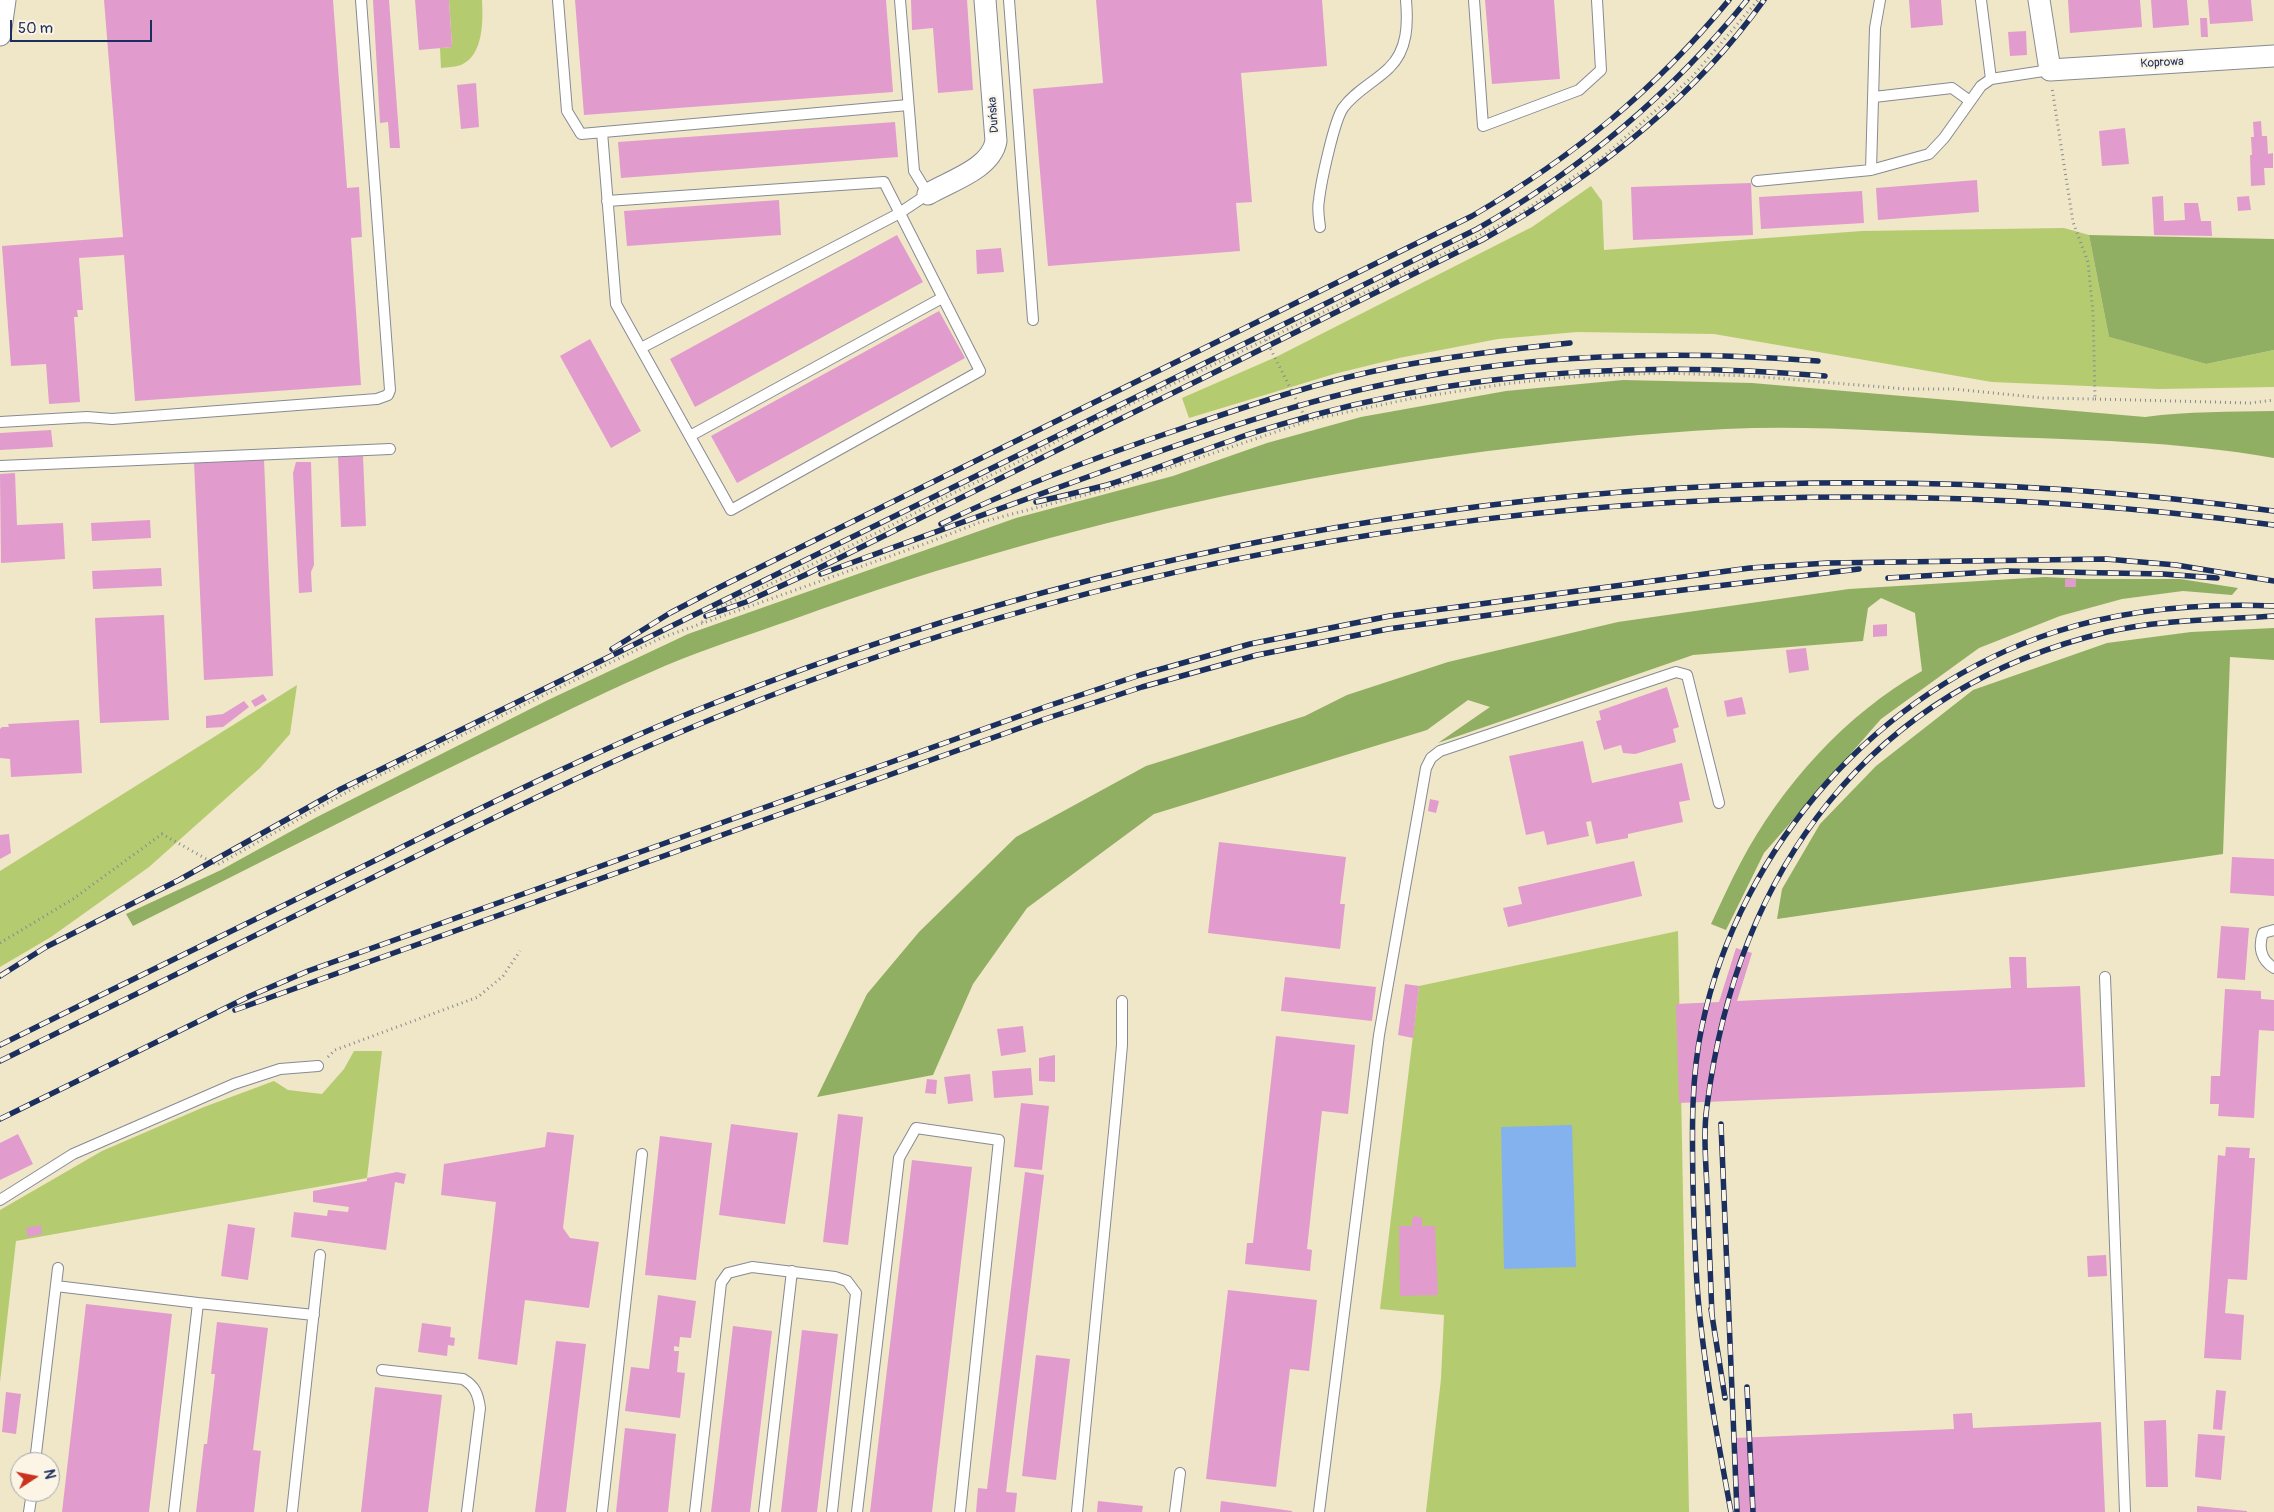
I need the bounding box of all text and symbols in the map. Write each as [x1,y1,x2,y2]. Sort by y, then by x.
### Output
scale bar [12,10,155,42]
text: 50 m [18,19,53,38]
street label: Koprowa [2140,55,2184,71]
street label: Duńska [986,96,1002,134]
north arrow [10,1452,60,1502]
text: N [40,1468,58,1481]

